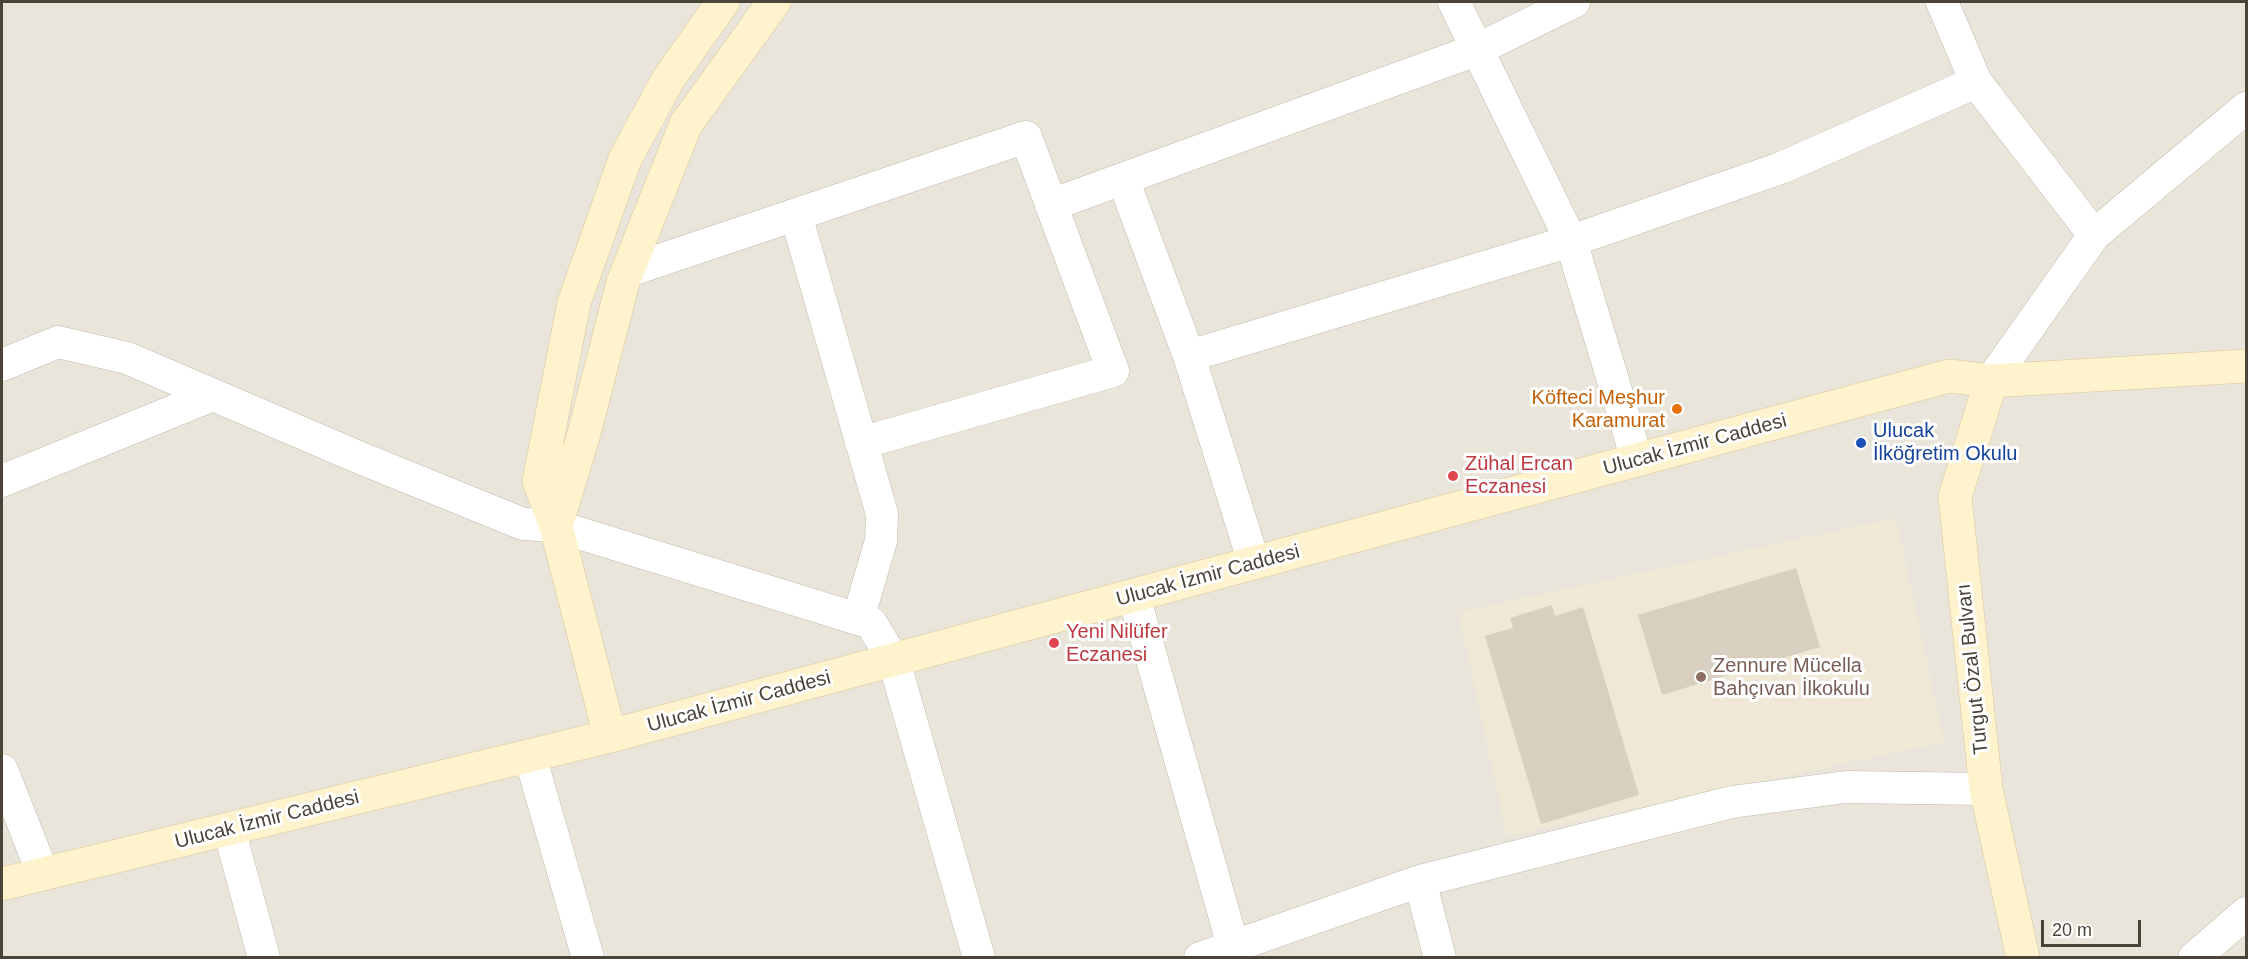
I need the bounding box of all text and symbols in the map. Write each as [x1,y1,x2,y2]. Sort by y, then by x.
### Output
place label: Köfteci Meşhur Karamurat [1532,386,1665,433]
marker: Köfteci Meşhur Karamurat [1670,402,1684,416]
street label: Ulucak İzmir Caddesi [1601,409,1789,481]
place label: Ulucak İlköğretim Okulu [1873,419,2017,466]
marker: Ulucak İlköğretim Okulu [1854,436,1868,450]
place label: Zühal Ercan Eczanesi [1465,452,1573,499]
marker: Zühal Ercan Eczanesi [1446,469,1460,483]
street label: Ulucak İzmir Caddesi [1114,540,1302,612]
street label: Turgut Özal Bulvarı [1952,582,1994,756]
place label: Yeni Nilüfer Eczanesi [1066,620,1168,667]
marker: Yeni Nilüfer Eczanesi [1047,636,1061,650]
place label: Zennure Mücella Bahçıvan İlkokulu [1713,654,1870,701]
street label: Ulucak İzmir Caddesi [645,666,833,738]
marker: Zennure Mücella Bahçıvan İlkokulu [1694,670,1708,684]
street label: Ulucak İzmir Caddesi [172,786,362,854]
scale bar [2044,908,2144,946]
text: 20 m [2052,920,2092,940]

